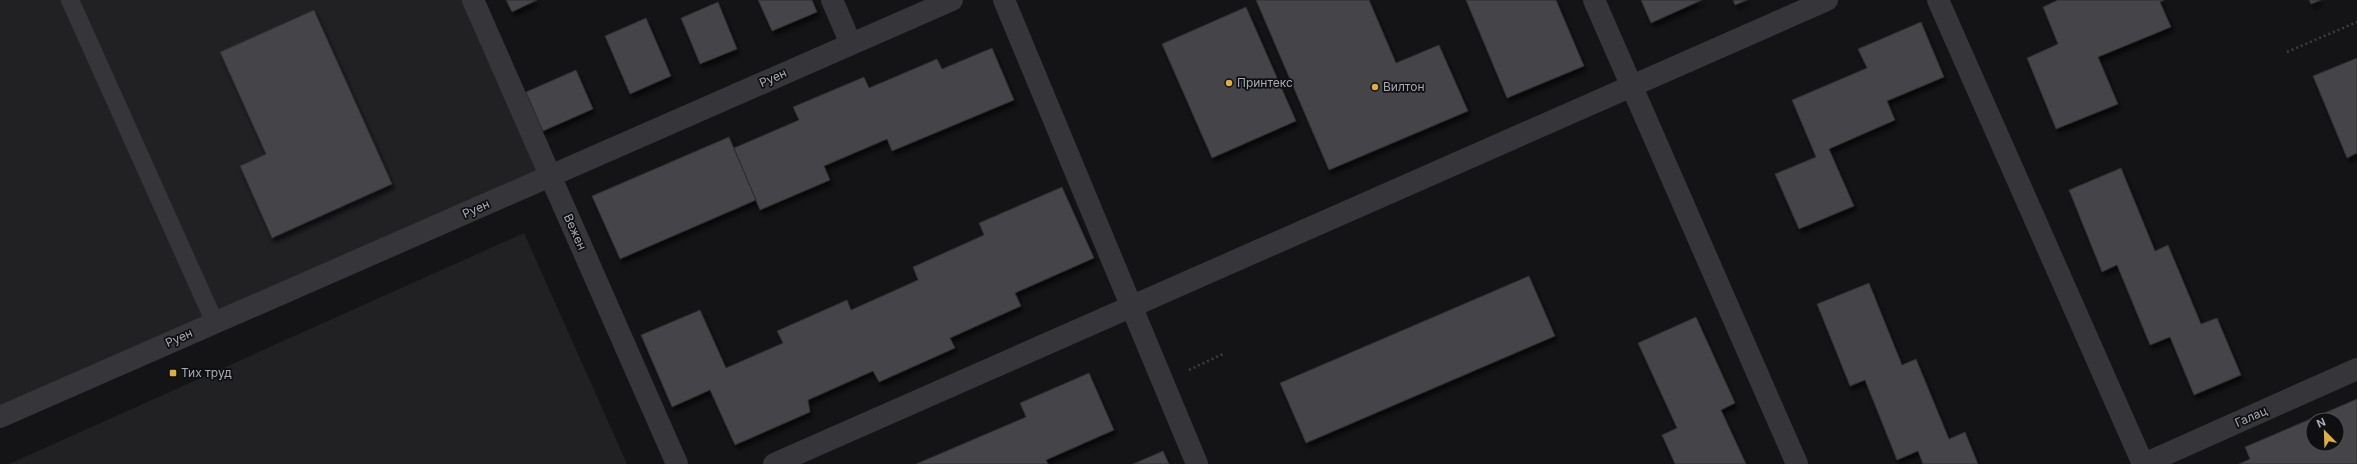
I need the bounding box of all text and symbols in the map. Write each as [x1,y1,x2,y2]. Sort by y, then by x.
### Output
street label: Руен [757,65,789,90]
place label: Принтекс [1237,75,1293,90]
marker: Принтекс [1224,78,1234,88]
place label: Вилтон [1383,79,1425,94]
marker: Вилтон [1370,82,1380,92]
street label: Руен [460,196,492,221]
street label: Вежен [561,211,590,252]
street label: Руен [163,325,195,350]
place label: Тих труд [181,365,232,380]
marker: Тих труд [168,368,178,378]
street label: Галац [2232,403,2269,430]
north arrow [2305,412,2345,452]
text: N [2314,415,2328,431]

